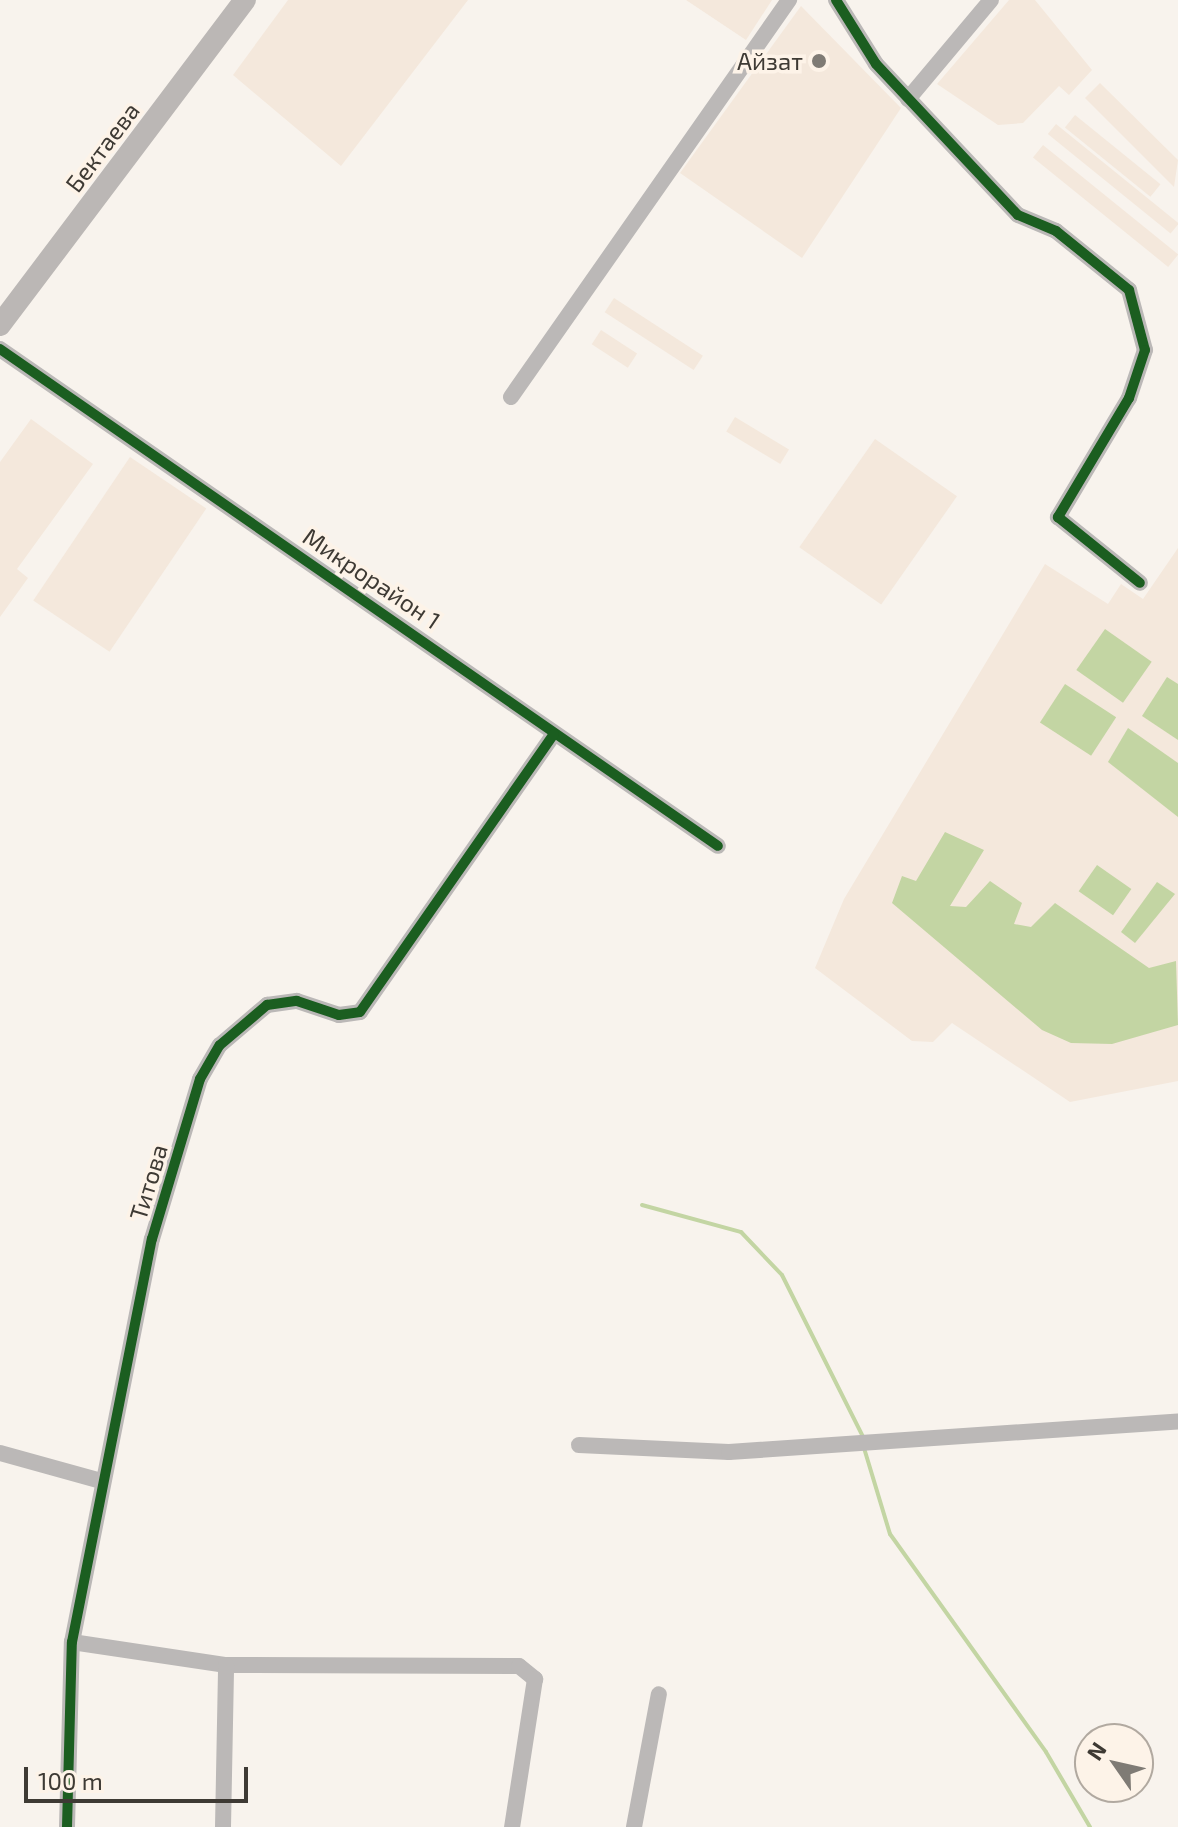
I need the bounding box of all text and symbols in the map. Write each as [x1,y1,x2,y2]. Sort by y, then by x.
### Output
place label: Айзат [737,47,803,75]
marker: Айзат [810,52,828,70]
street label: Бектаева [59,97,145,197]
street label: Микрорайон 1 [298,521,446,635]
street label: Титова [123,1141,173,1223]
north arrow [1074,1723,1154,1803]
text: N [1081,1737,1111,1765]
scale bar [28,1751,252,1801]
text: 100 m [38,1766,103,1795]

